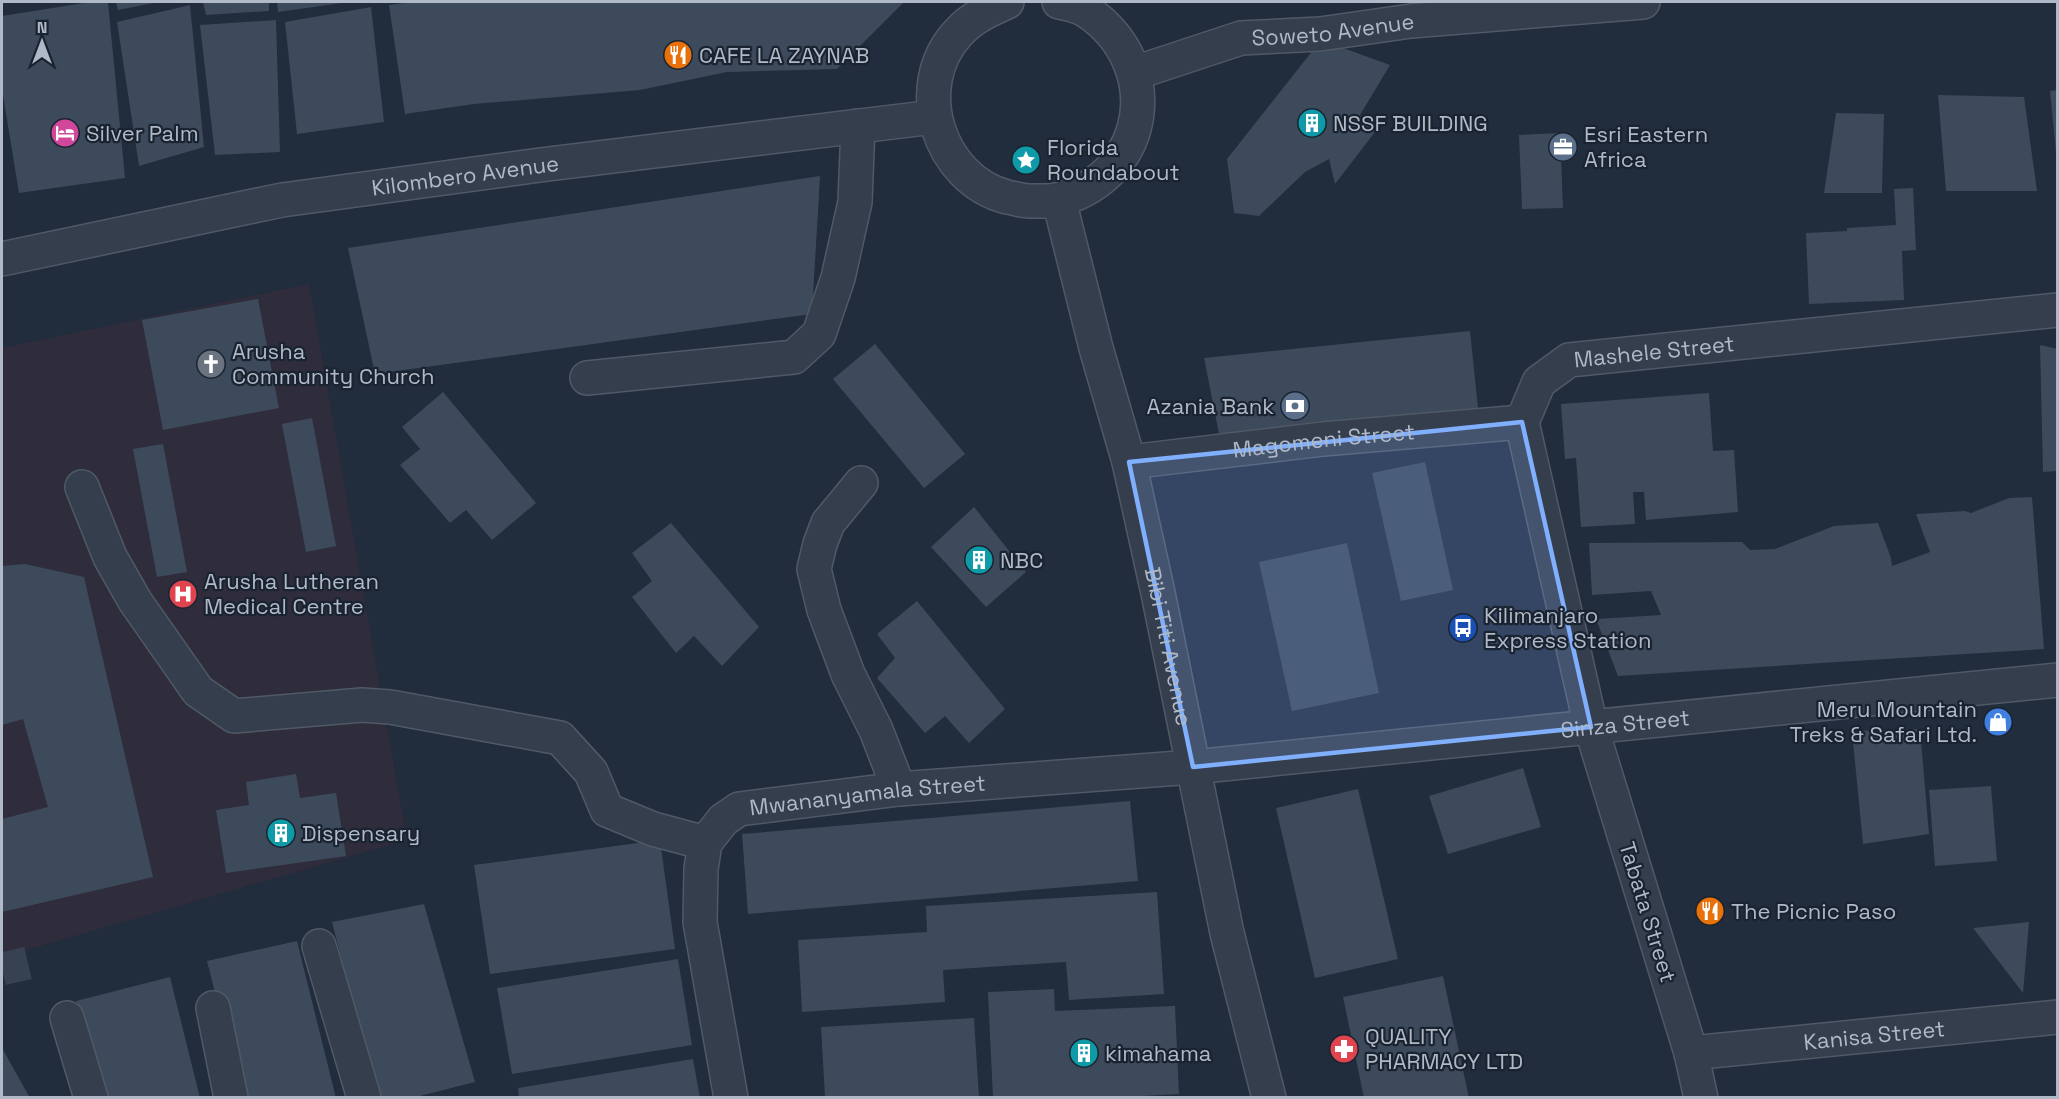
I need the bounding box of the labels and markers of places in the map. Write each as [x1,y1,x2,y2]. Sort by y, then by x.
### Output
restaurant icon: CAFE LA ZAYNAB [662,39,694,71]
place label: CAFE LA ZAYNAB [699,41,869,69]
building icon: NSSF BUILDING [1296,107,1328,139]
place label: NSSF BUILDING [1333,109,1488,137]
hotel icon: Silver Palm [49,117,81,149]
place label: Silver Palm [86,119,199,147]
place label: Esri Eastern Africa [1584,120,1708,173]
office icon: Esri Eastern Africa [1547,131,1579,163]
place label: Florida Roundabout [1047,133,1180,186]
place icon: Florida Roundabout [1010,144,1042,176]
place label: Arusha Community Church [232,337,434,390]
church icon: Arusha Community Church [195,348,227,380]
bank icon: Azania Bank [1279,390,1311,422]
place label: Azania Bank [1146,392,1274,420]
building icon: NBC [963,544,995,576]
place label: NBC [1000,546,1043,574]
place label: Arusha Lutheran Medical Centre [204,567,379,620]
hospital icon: Arusha Lutheran Medical Centre [167,578,199,610]
place label: Kilimanjaro Express Station [1484,601,1651,654]
bus stop icon: Kilimanjaro Express Station [1447,612,1479,644]
place label: Meru Mountain Treks & Safari Ltd. [1790,695,1977,748]
shop icon: Meru Mountain Treks & Safari Ltd. [1982,706,2014,738]
building icon: Dispensary [265,817,297,849]
place label: Dispensary [302,819,420,847]
restaurant icon: The Picnic Paso [1694,895,1726,927]
place label: The Picnic Paso [1731,897,1896,925]
place label: QUALITY PHARMACY LTD [1365,1022,1523,1075]
pharmacy icon: QUALITY PHARMACY LTD [1328,1033,1360,1065]
building icon: kimahama [1068,1037,1100,1069]
place label: kimahama [1105,1039,1212,1067]

